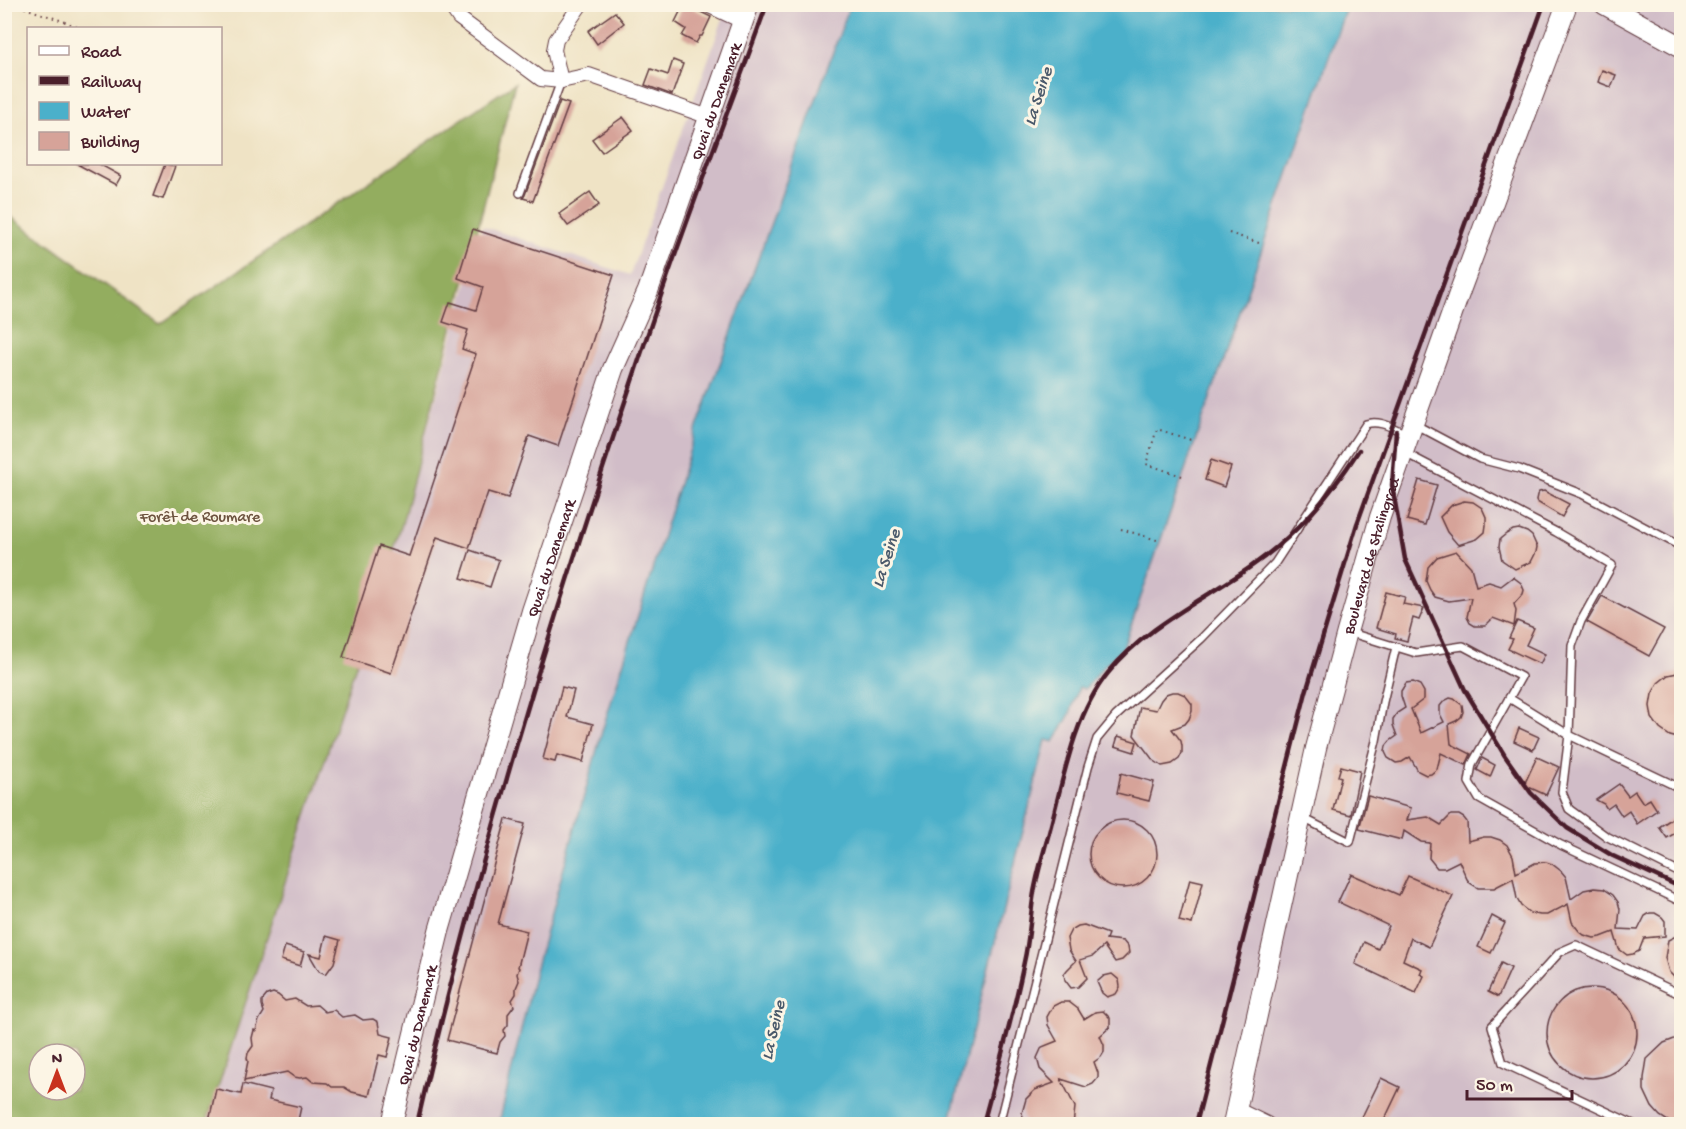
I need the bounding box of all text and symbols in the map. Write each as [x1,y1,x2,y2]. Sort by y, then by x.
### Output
legend [27,27,222,165]
street label: Quai du Danemark [689,39,748,163]
text: Road [81,43,122,64]
water label: La Seine [1020,64,1059,129]
text: Railway [81,73,141,94]
text: Water [81,103,131,124]
text: Building [80,133,140,154]
street label: Boulevard de Stalingrad [1341,474,1407,638]
street label: Quai du Danemark [525,496,582,620]
park label: Forêt de Roumare [139,509,261,528]
water label: La Seine [868,526,907,591]
street label: Quai du Danemark [396,962,444,1088]
water label: La Seine [757,998,792,1062]
north arrow [27,1042,87,1102]
text: N [52,1051,63,1070]
scale bar [1467,1063,1572,1101]
text: 50 m [1476,1076,1513,1097]

